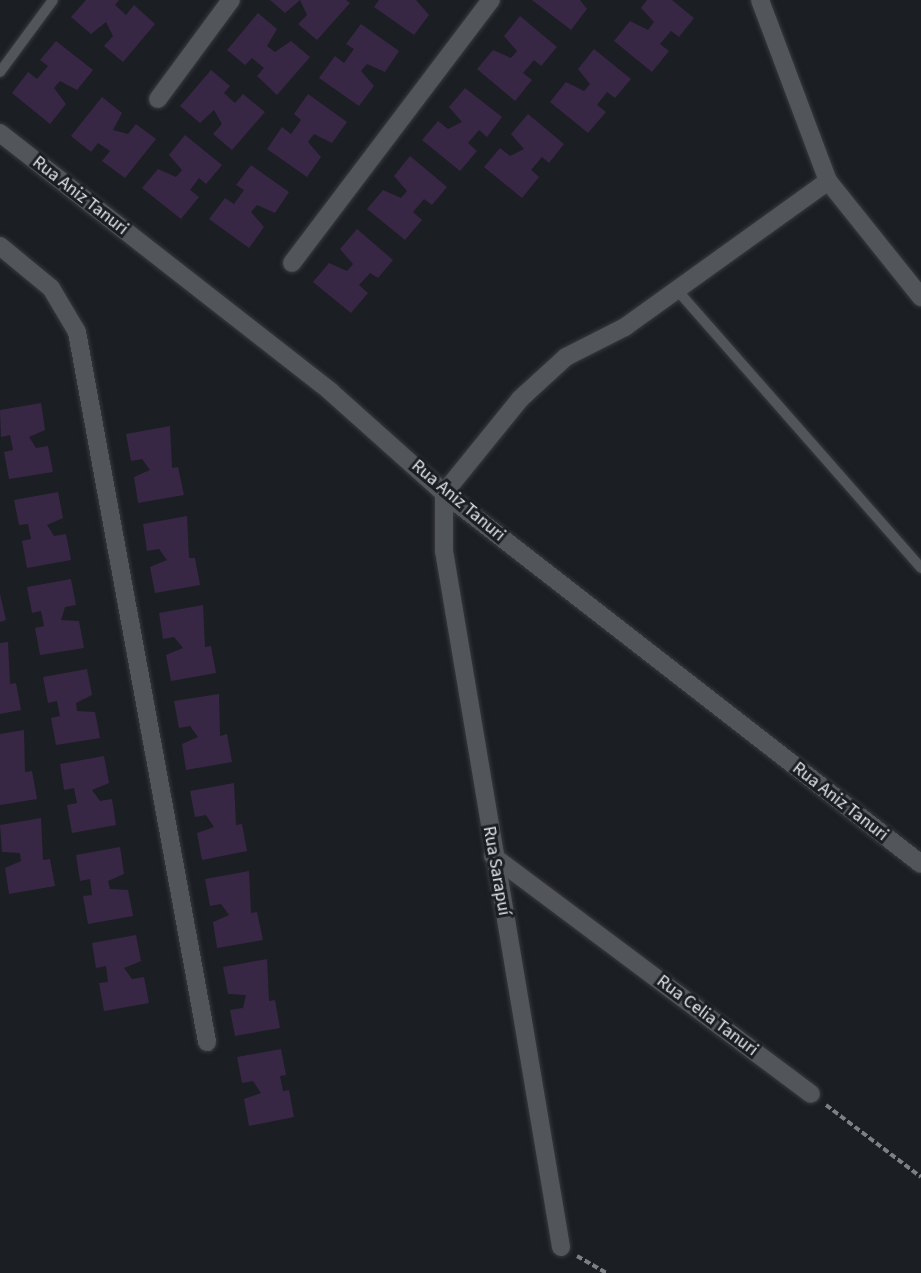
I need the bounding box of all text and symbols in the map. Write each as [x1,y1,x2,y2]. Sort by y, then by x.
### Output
street label: Rua Aniz Tanuri [28,152,132,240]
street label: Rua Aniz Tanuri [407,456,509,546]
street label: Rua Aniz Tanuri [788,758,892,846]
street label: Rua Sarapuí [478,825,514,917]
street label: Rua Celia Tanuri [652,971,762,1061]

